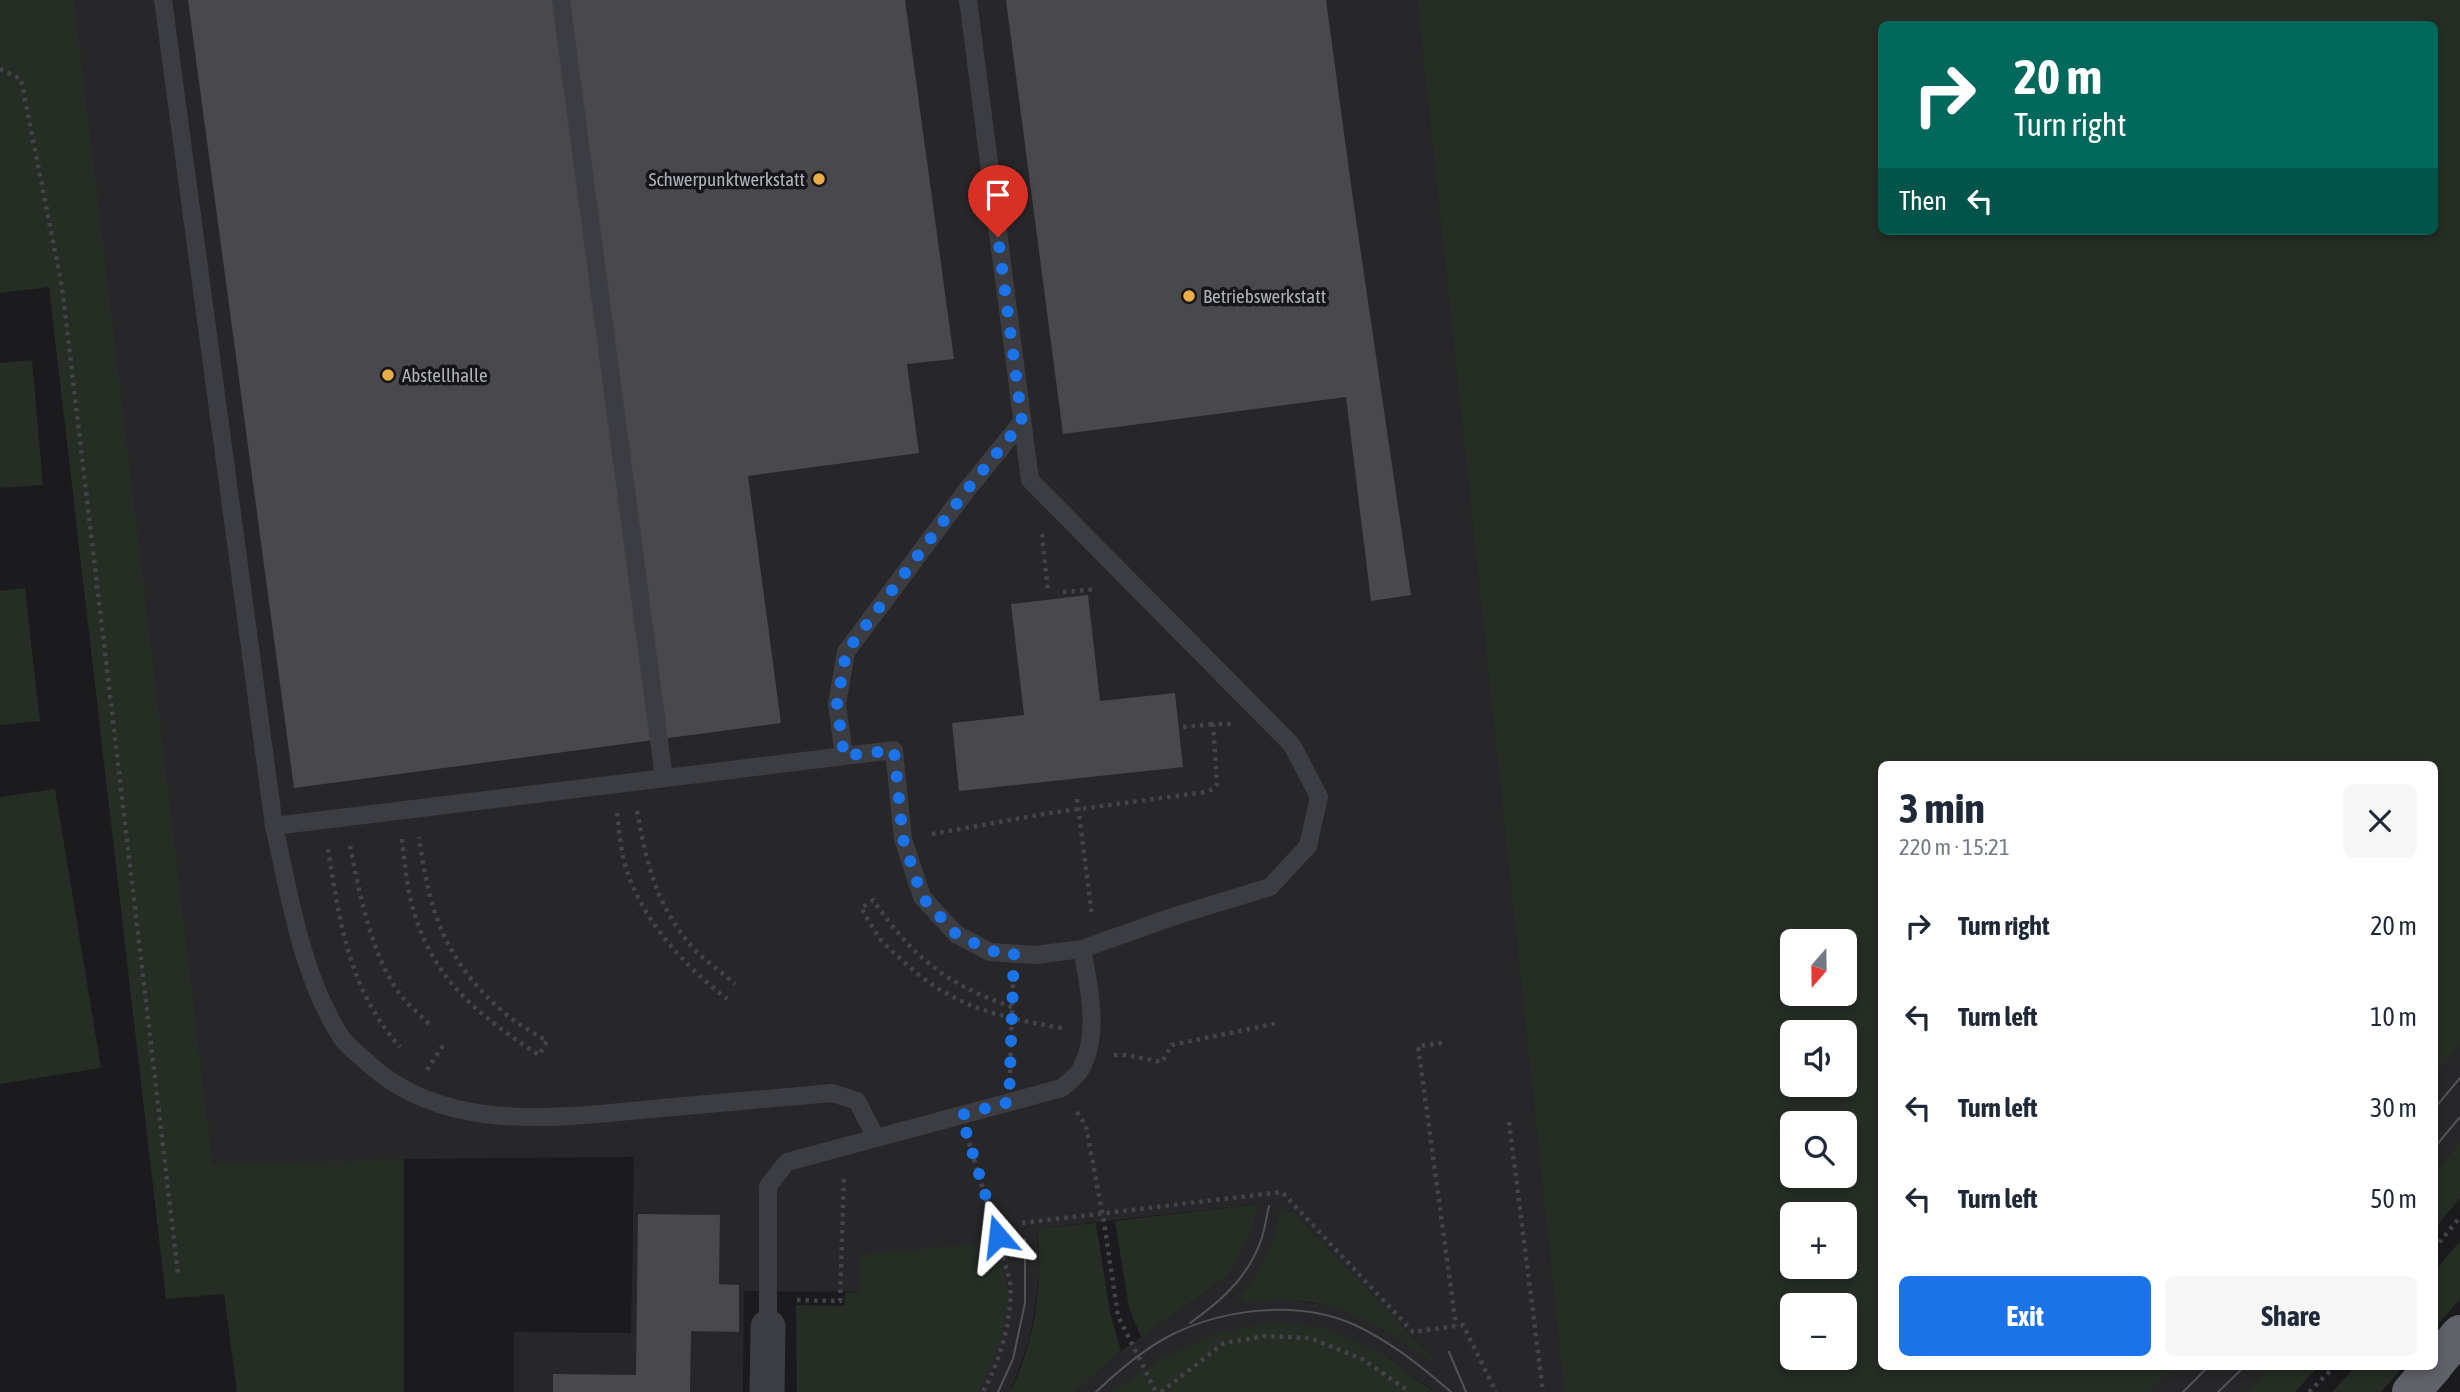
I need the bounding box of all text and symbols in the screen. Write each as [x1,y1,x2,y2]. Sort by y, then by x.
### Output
text: 20 m [2014,48,2102,104]
icon: right [1899,49,1990,140]
text: Turn right [2014,106,2127,143]
pin [968,165,1028,237]
place label: Schwerpunktwerkstatt [648,168,805,190]
marker: Schwerpunktwerkstatt [811,171,827,187]
icon: arrive [979,176,1017,214]
icon: left [1961,182,1999,220]
text: Then [1899,186,1947,216]
place label: Betriebswerkstatt [1203,285,1326,307]
marker: Betriebswerkstatt [1181,288,1197,304]
place label: Abstellhalle [402,364,488,386]
marker: Abstellhalle [380,367,396,383]
text: 3 min [1899,784,1985,832]
button: close [2343,784,2417,858]
text: 220 m · 15:21 [1899,834,2010,860]
icon: right [1899,907,1937,945]
text: Turn right [1958,911,2049,941]
text: 20 m [2370,911,2417,941]
north arrow [1780,929,1857,1006]
map controls [1780,929,1857,1370]
icon: left [1899,998,1937,1036]
text: Turn left [1958,1002,2038,1032]
text: 10 m [2370,1002,2417,1032]
button: sound [1780,1020,1857,1097]
icon: left [1899,1089,1937,1127]
text: Turn left [1958,1093,2038,1123]
text: 30 m [2370,1093,2417,1123]
button: search [1780,1111,1857,1188]
icon: left [1899,1180,1937,1218]
text: Turn left [1958,1184,2038,1214]
text: 50 m [2370,1184,2417,1214]
position arrow [961,1199,1035,1273]
button: + [1780,1202,1857,1279]
button: Exit [1899,1276,2151,1356]
button: Share [2165,1276,2417,1356]
button: − [1780,1293,1857,1370]

